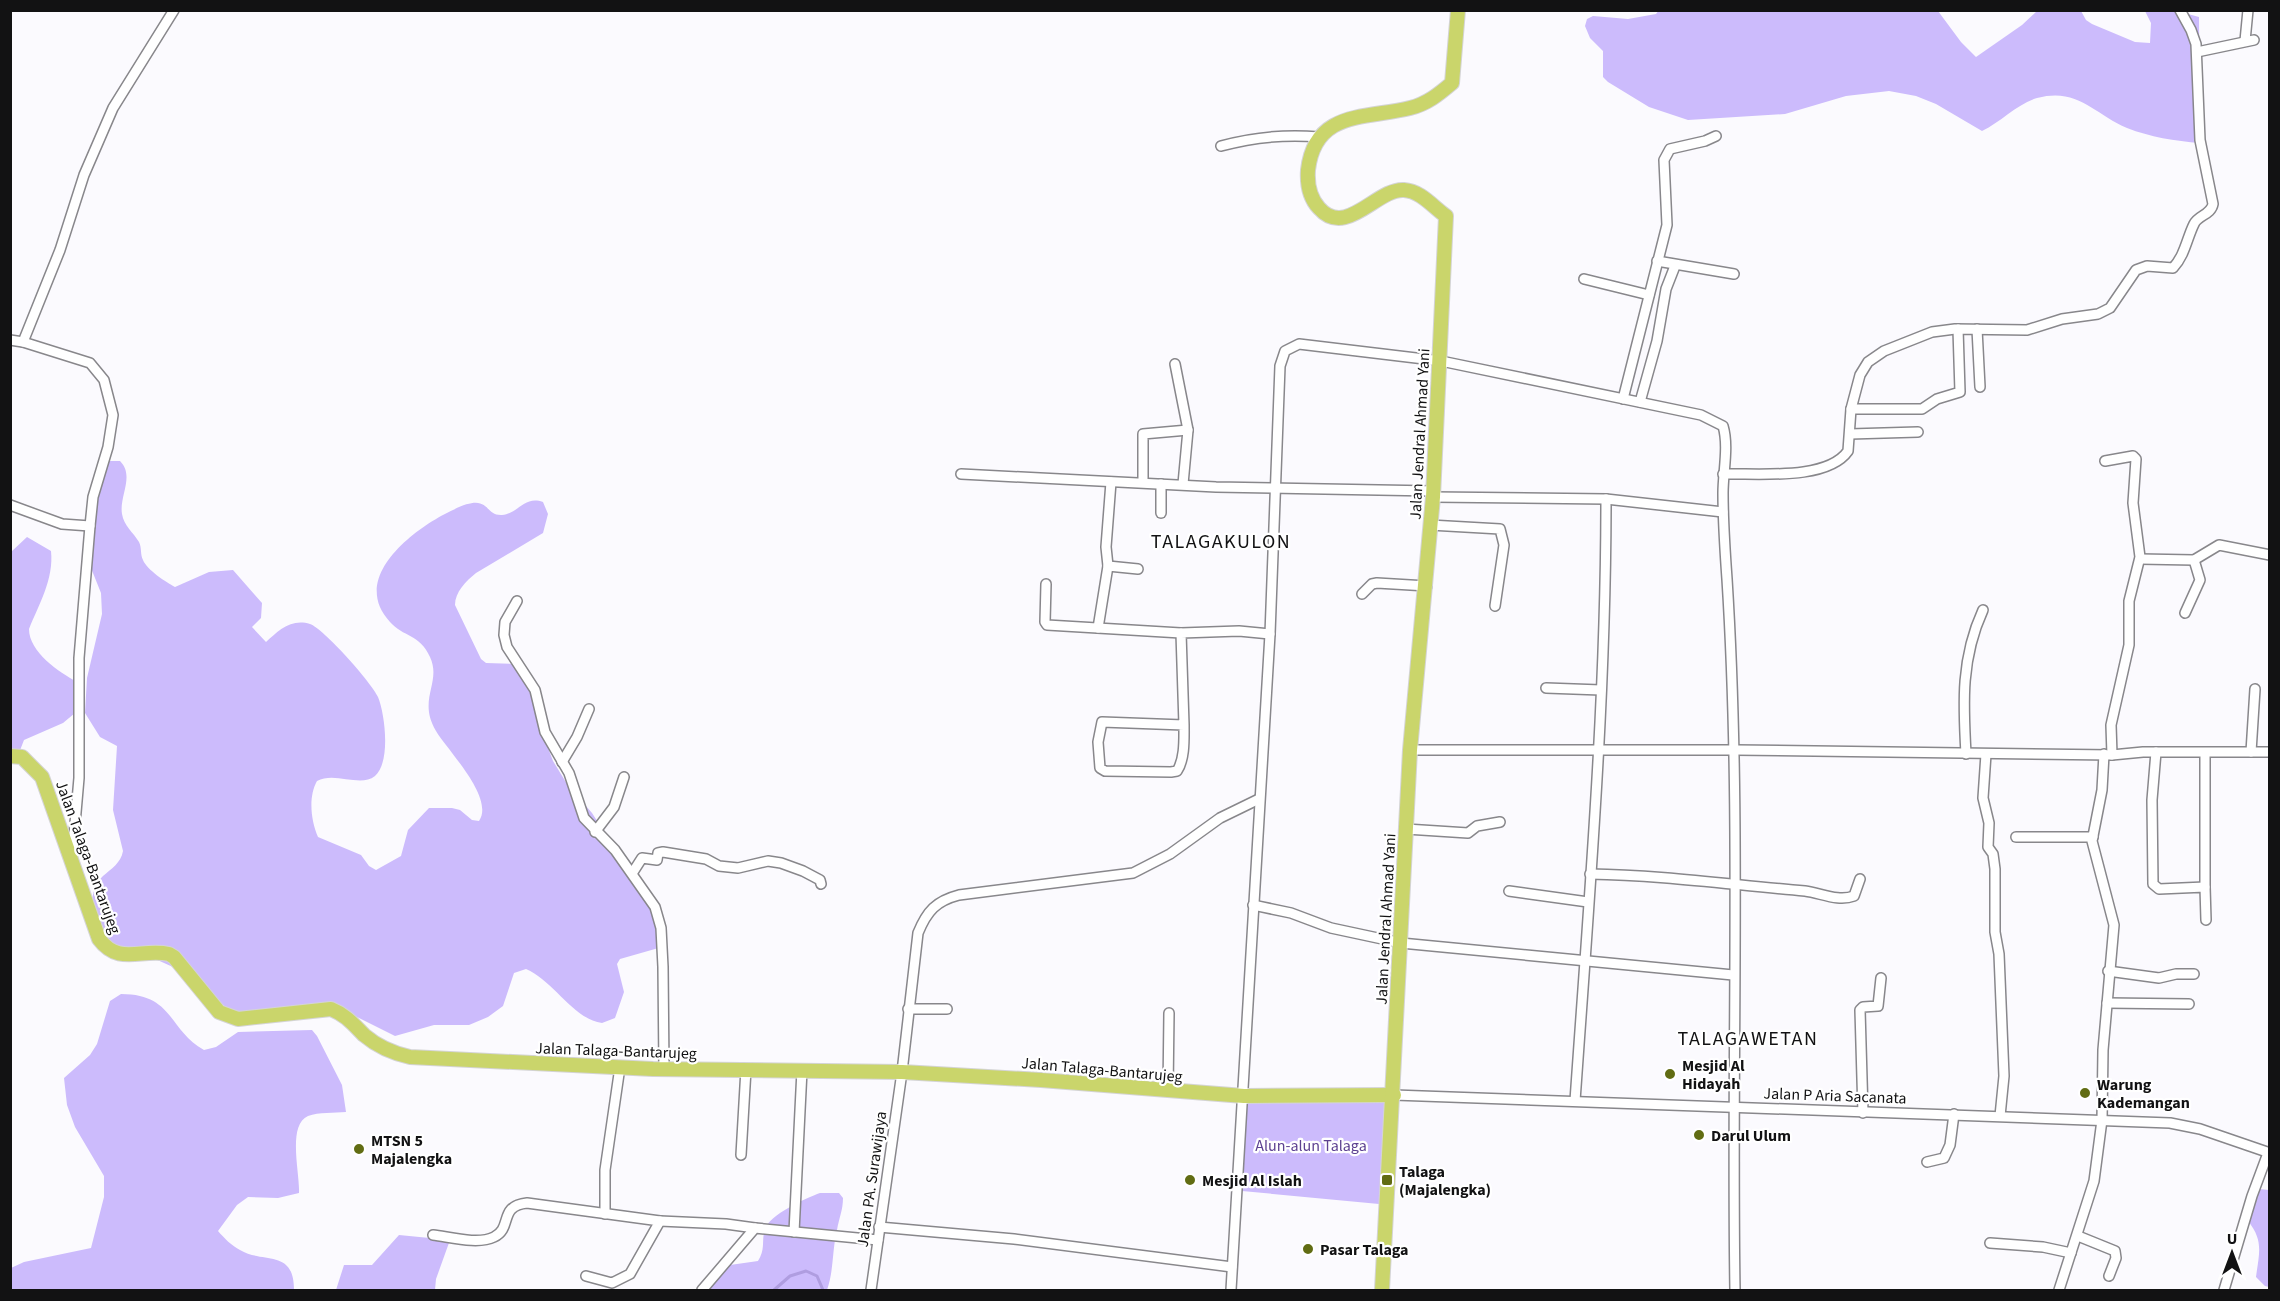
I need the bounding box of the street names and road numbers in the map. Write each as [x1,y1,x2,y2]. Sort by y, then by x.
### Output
street label: Jalan Jendral Ahmad Yani [1405,348,1435,520]
street label: Jalan Talaga-Bantarujeg [50,778,126,937]
street label: Jalan Jendral Ahmad Yani [1371,833,1401,1005]
street label: Jalan Talaga-Bantarujeg [535,1037,697,1065]
street label: Jalan Talaga-Bantarujeg [1020,1052,1183,1088]
street label: Jalan P Aria Sacanata [1763,1083,1907,1109]
street label: Jalan PA. Surawijaya [852,1110,892,1249]

